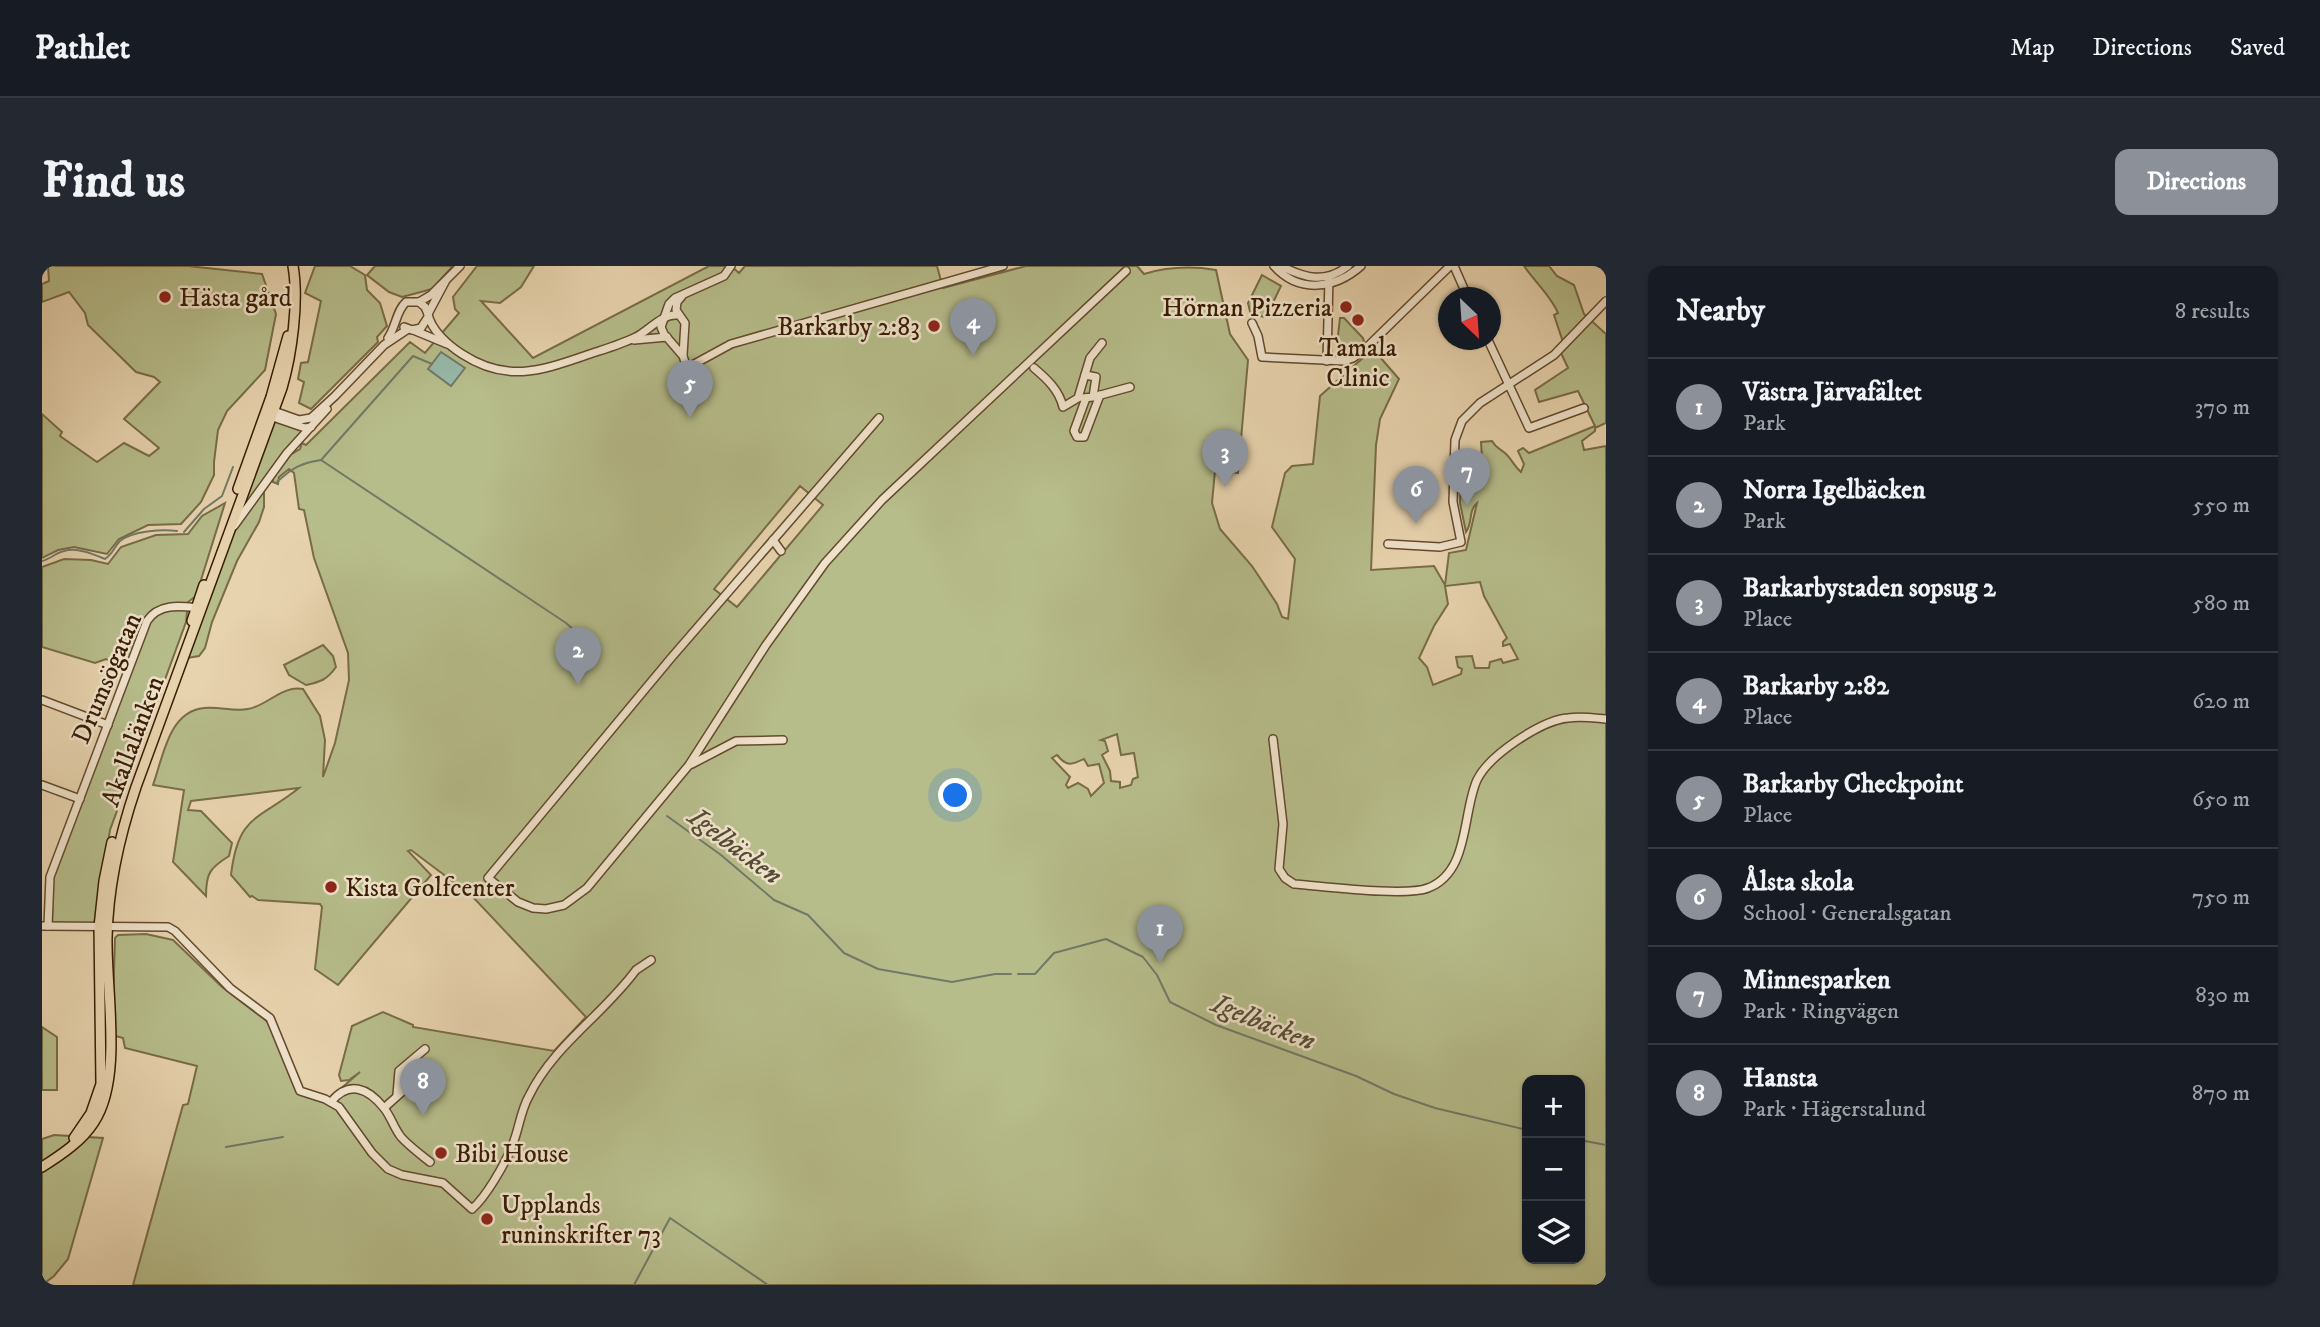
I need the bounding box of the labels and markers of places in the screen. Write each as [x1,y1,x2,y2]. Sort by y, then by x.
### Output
place label: Hästa gård [179,282,292,315]
marker: Hästa gård [157,289,173,305]
place label: Hörnan Pizzeria [1162,292,1332,325]
pin: 4 [950,298,996,356]
marker: Hörnan Pizzeria [1338,299,1354,315]
place label: Barkarby 2:83 [777,311,920,344]
marker: Tamala Clinic [1350,312,1366,328]
marker: Barkarby 2:83 [926,318,942,334]
place label: Tamala Clinic [1319,332,1397,395]
pin: 5 [667,360,713,418]
pin: 3 [1202,429,1248,487]
pin: 7 [1444,448,1490,506]
pin: 6 [1393,466,1439,524]
pin: 2 [555,627,601,685]
place label: Kista Golfcenter [345,872,515,905]
marker: Kista Golfcenter [323,879,339,895]
pin: 1 [1137,905,1183,963]
pin: 8 [400,1058,446,1116]
place label: Bibi House [455,1138,569,1171]
marker: Bibi House [433,1145,449,1161]
place label: Upplands runinskrifter 73 [501,1189,661,1252]
marker: Upplands runinskrifter 73 [479,1211,495,1227]

